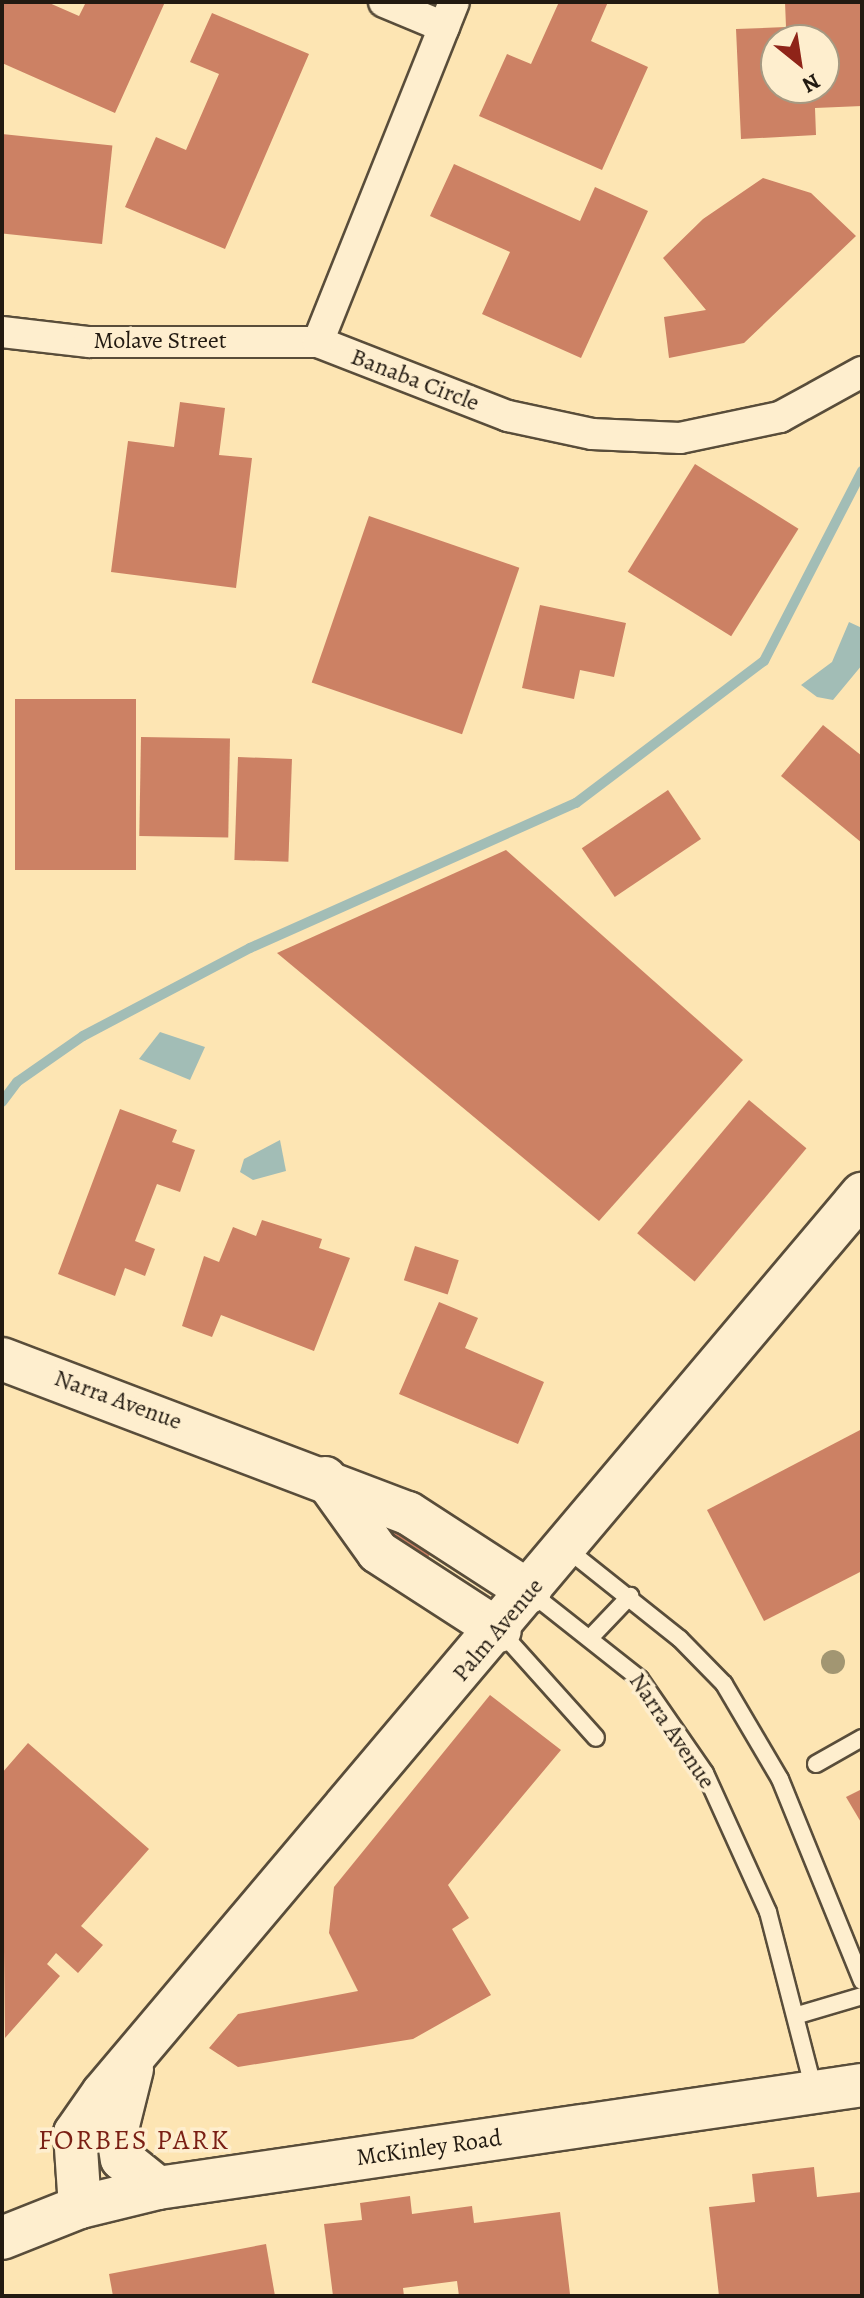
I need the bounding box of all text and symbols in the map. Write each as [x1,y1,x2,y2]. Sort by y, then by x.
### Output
north arrow [760,24,840,104]
text: N [797,66,825,100]
street label: Molave Street [93,327,227,355]
street label: Banaba Circle [347,342,483,418]
street label: Narra Avenue [50,1364,186,1436]
street label: Palm Avenue [446,1572,550,1688]
street label: Narra Avenue [623,1668,721,1794]
district label: FORBES PARK [38,2123,230,2157]
street label: McKinley Road [355,2124,503,2172]

